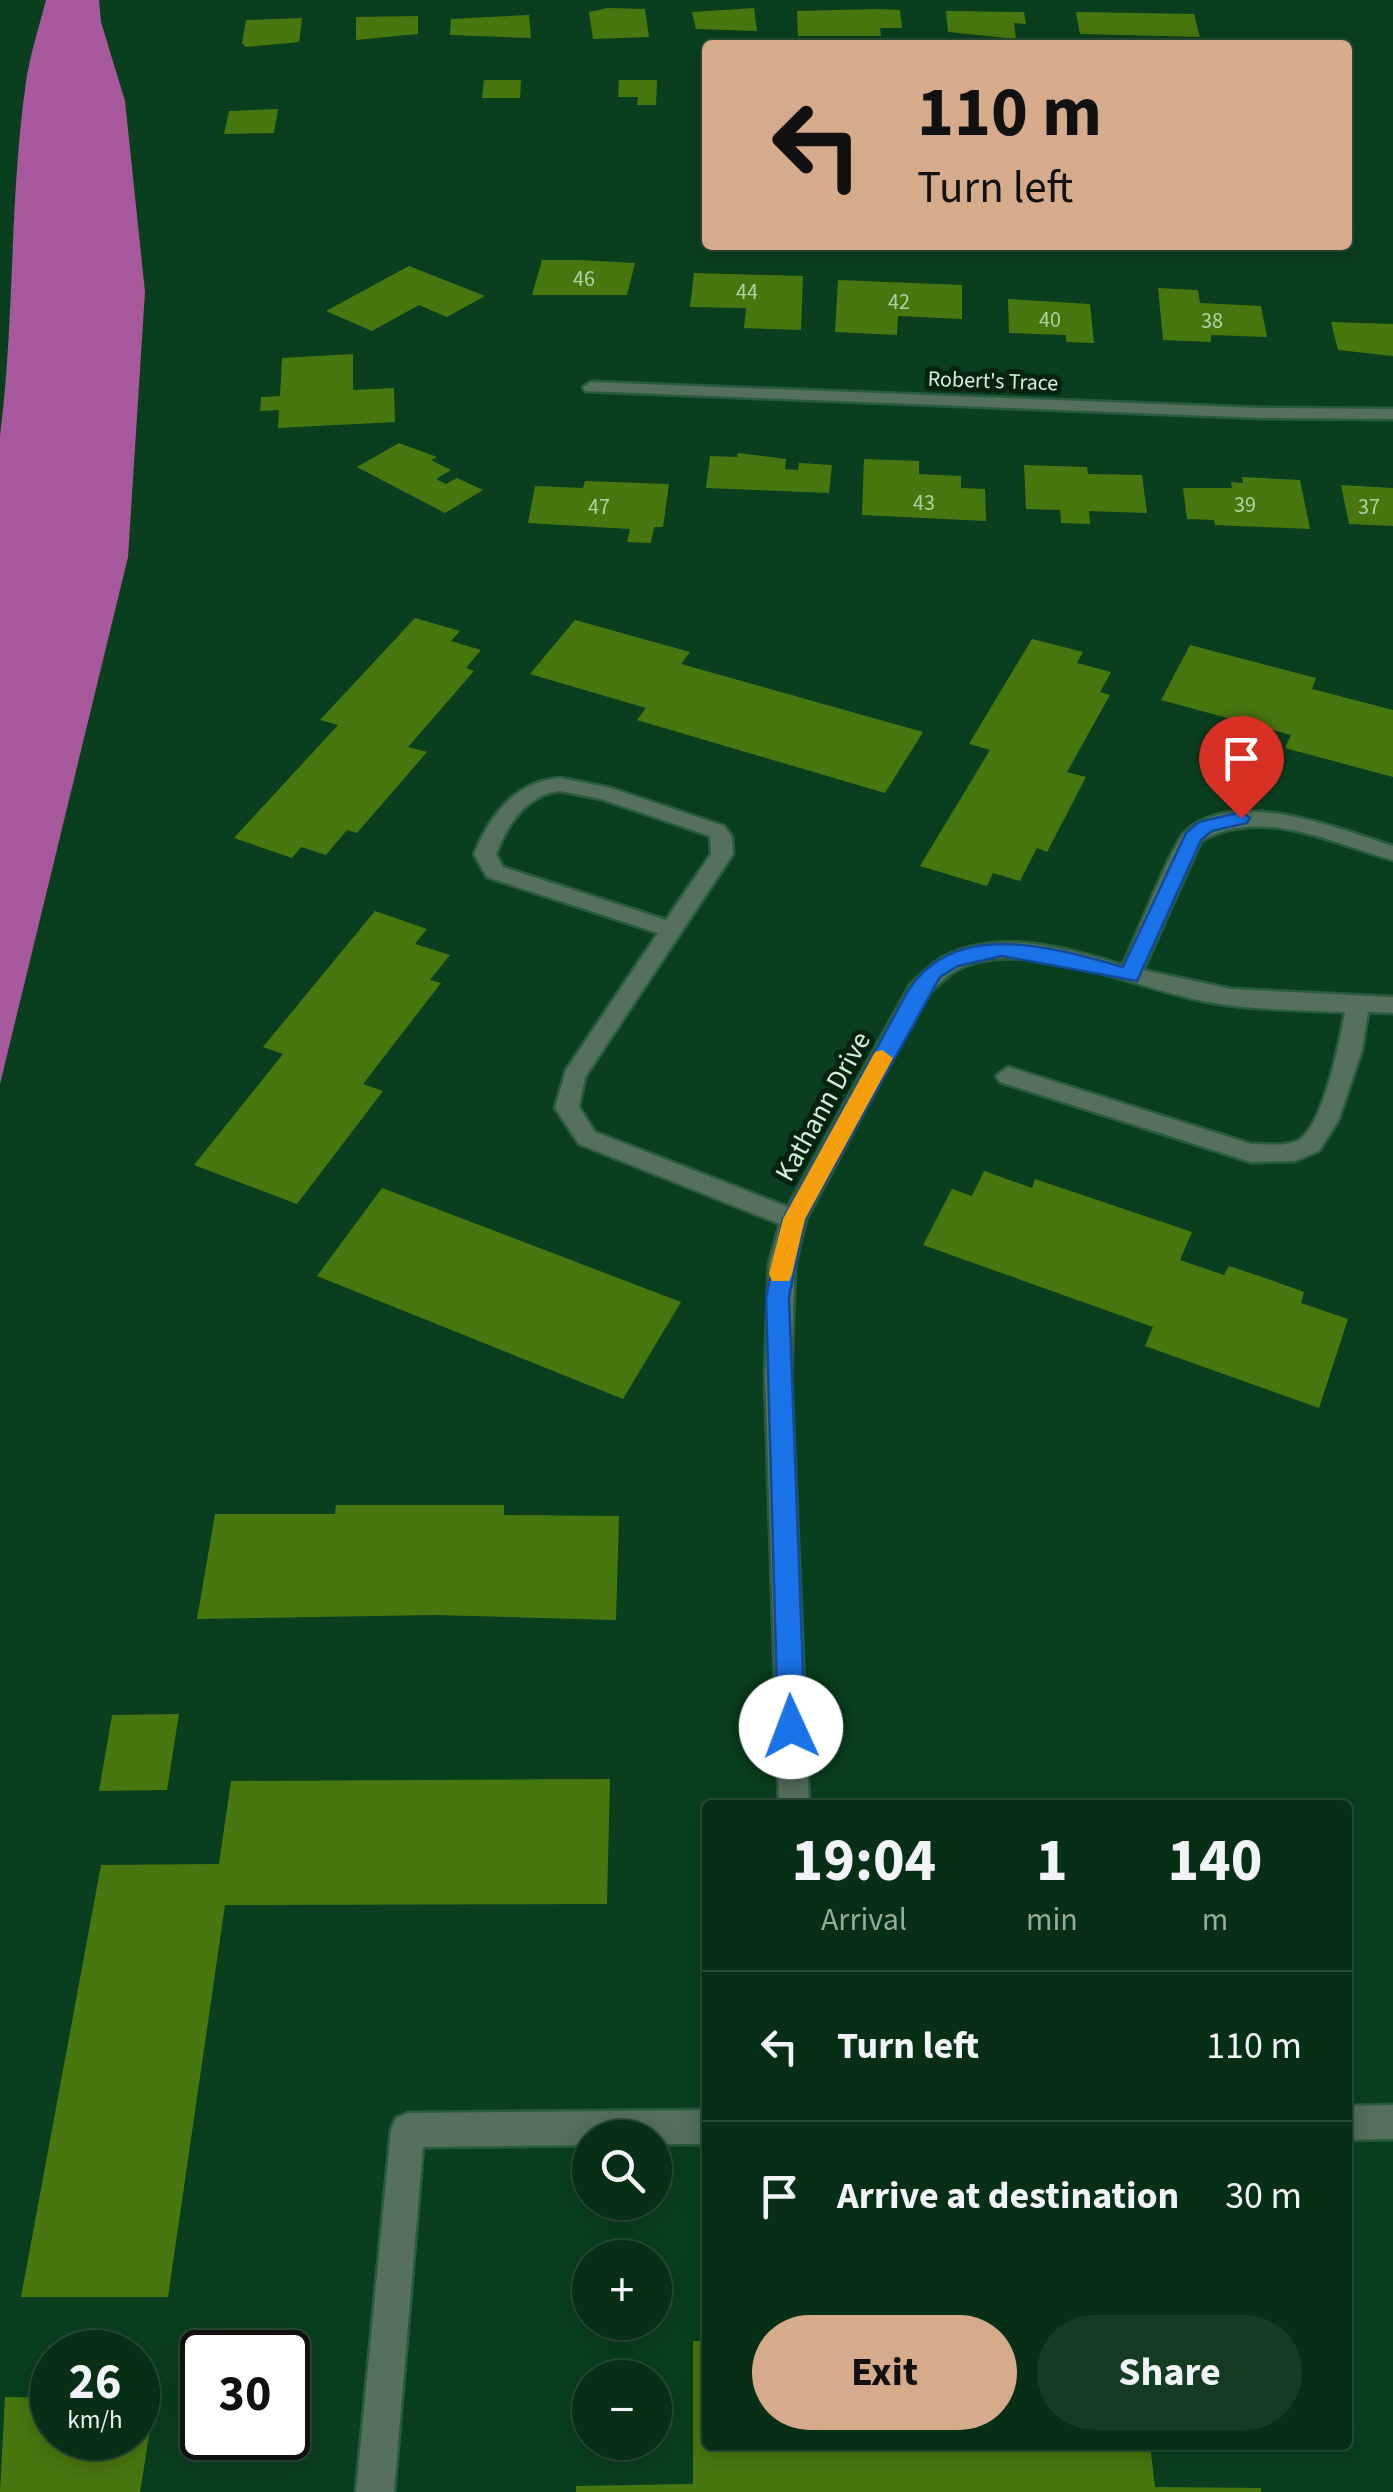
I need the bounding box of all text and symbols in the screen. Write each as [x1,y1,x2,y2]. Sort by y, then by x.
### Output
text: 110 m [917,63,1102,163]
icon: left [752,80,882,210]
text: Turn left [917,156,1073,220]
house number: 46 [573,263,595,295]
house number: 44 [736,276,758,308]
house number: 42 [888,286,910,318]
house number: 40 [1039,304,1061,336]
house number: 38 [1201,305,1223,337]
street label: Robert's Trace [927,363,1059,399]
house number: 43 [913,487,935,519]
house number: 39 [1234,489,1256,521]
house number: 47 [588,491,610,523]
house number: 37 [1358,491,1380,523]
pin [1199,716,1284,819]
icon: arrive [1214,731,1269,786]
street label: Kathann Drive [765,1024,881,1189]
position arrow [739,1675,843,1779]
text: 19:04 [792,1819,936,1904]
text: 1 [1036,1819,1068,1904]
text: 140 [1167,1819,1262,1904]
text: Arrival [821,1897,907,1943]
text: min [1026,1897,1078,1943]
text: m [1202,1897,1228,1943]
icon: left [752,2019,807,2074]
text: Turn left [837,2019,979,2073]
text: 110 m [1206,2019,1302,2073]
map controls [572,2120,672,2460]
button: search [572,2120,672,2220]
icon: arrive [752,2169,807,2224]
text: Arrive at destination [837,2169,1179,2223]
text: 30 m [1225,2169,1302,2223]
button: + [572,2240,672,2340]
button: Exit [752,2315,1017,2430]
button: Share [1037,2315,1302,2430]
speed limit sign: 30 [180,2330,310,2460]
text: 26 [69,2347,121,2418]
button: − [572,2360,672,2460]
text: km/h [67,2402,123,2438]

